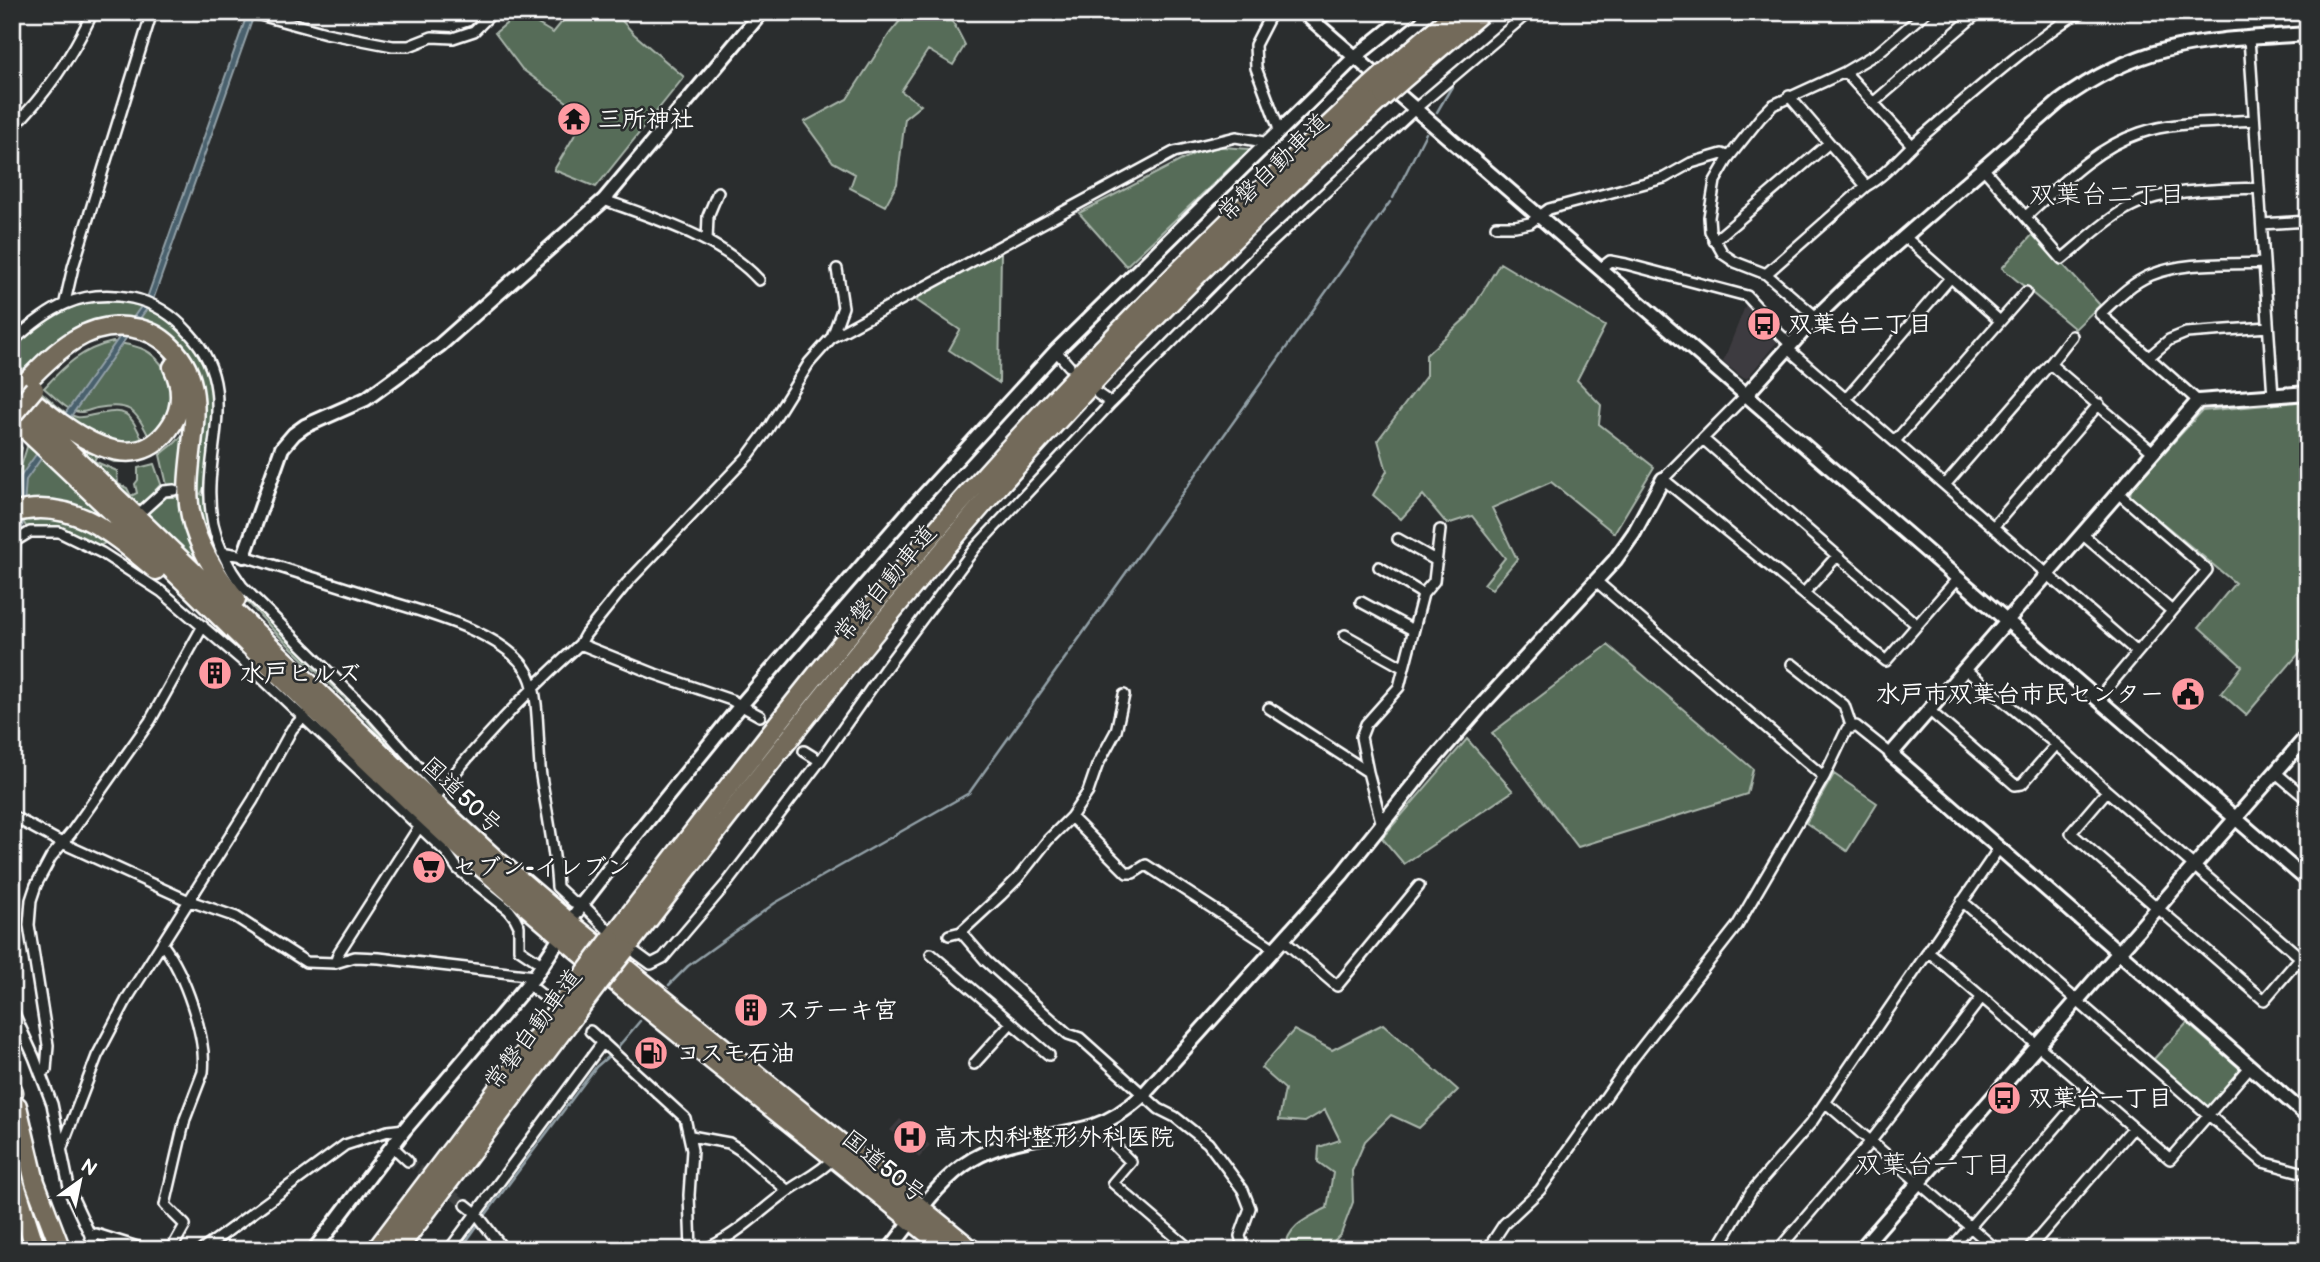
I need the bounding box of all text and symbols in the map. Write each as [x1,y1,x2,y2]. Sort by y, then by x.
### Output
temple icon: 三所神社 [555,100,593,138]
place label: 三所神社 [598,105,694,134]
street label: 常磐自動車道 [1211,107,1335,228]
district label: 双葉台二丁目 [2029,180,2185,211]
bus stop icon: 双葉台二丁目 [1745,305,1783,343]
place label: 双葉台二丁目 [1788,310,1932,339]
street label: 常磐自動車道 [828,519,943,648]
building icon: 水戸ヒルズ [196,654,234,692]
place label: 水戸ヒルズ [240,659,360,688]
public building icon: 水戸市双葉台市民センター [2169,675,2207,713]
place label: 水戸市双葉台市民センター [1876,680,2164,709]
street label: 国道50号 [415,751,508,840]
supermarket icon: セブン-イレブン [410,848,448,886]
place label: セブン-イレブン [453,853,631,882]
street label: 常磐自動車道 [478,963,588,1096]
building icon: ステーキ宮 [732,991,770,1029]
place label: ステーキ宮 [776,996,897,1025]
fuel station icon: コスモ石油 [632,1034,670,1072]
place label: コスモ石油 [676,1039,795,1068]
bus stop icon: 双葉台一丁目 [1985,1079,2023,1117]
place label: 双葉台一丁目 [2028,1084,2172,1113]
hospital icon: 高木内科整形外科医院 [891,1118,929,1156]
place label: 高木内科整形外科医院 [934,1123,1174,1152]
street label: 国道50号 [836,1124,932,1209]
north arrow [46,1146,116,1216]
district label: 双葉台一丁目 [1855,1150,2011,1181]
text: N [76,1154,101,1182]

